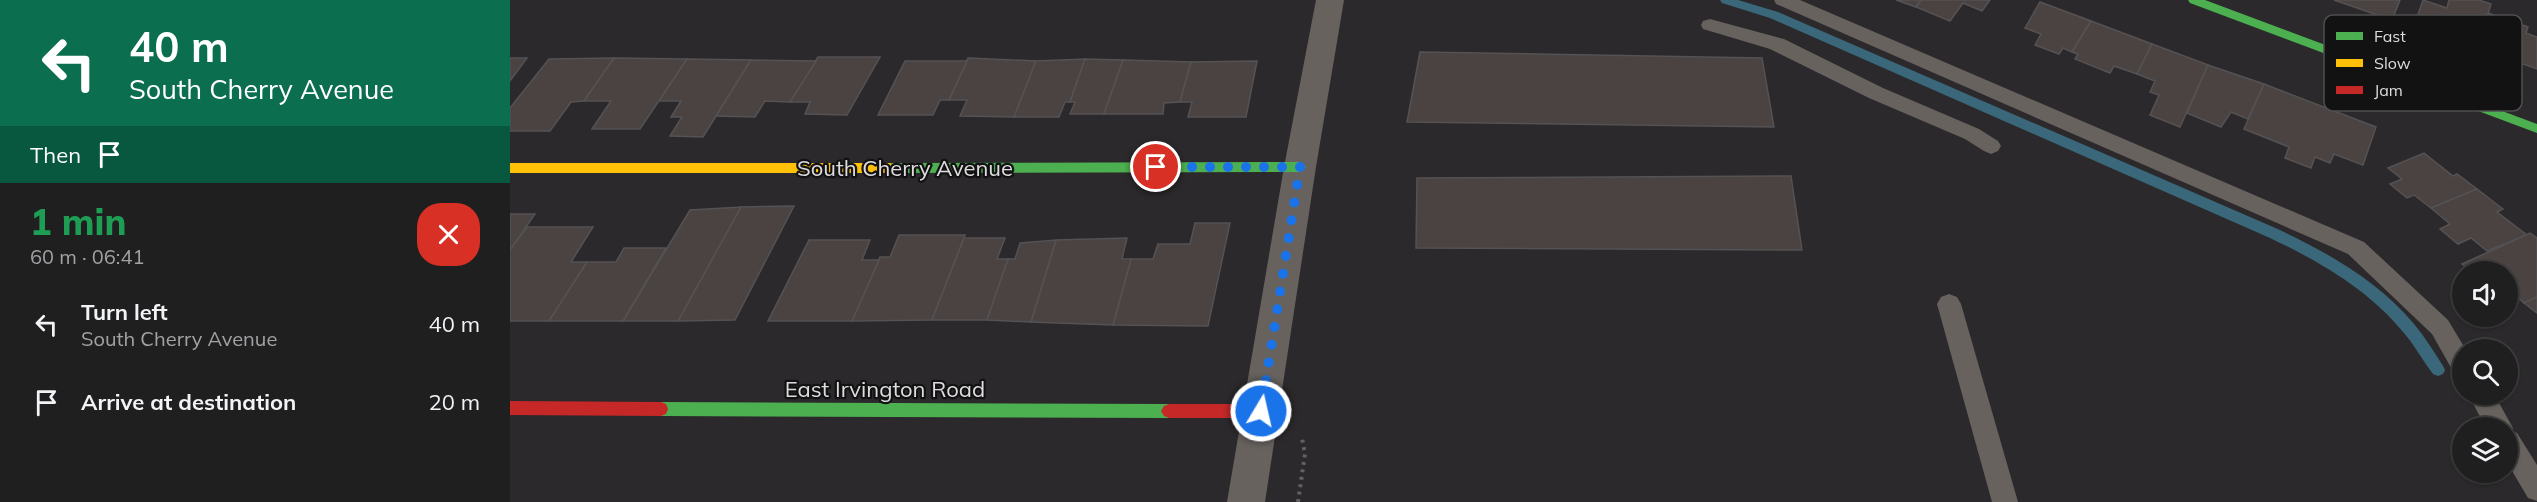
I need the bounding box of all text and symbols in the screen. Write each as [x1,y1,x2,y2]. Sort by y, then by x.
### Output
legend [2324,15,2522,111]
text: 40 m [129,20,229,73]
icon: left [30,24,108,102]
text: Fast [2374,26,2406,46]
text: Slow [2374,53,2411,73]
text: South Cherry Avenue [129,72,394,106]
text: Jam [2374,80,2403,100]
icon: arrive [93,138,126,171]
text: Then [30,141,81,169]
pin [1130,141,1181,192]
icon: arrive [1139,150,1172,183]
street label: South Cherry Avenue [797,154,1013,182]
text: 1 min [30,199,126,244]
button: close [417,203,480,266]
text: 60 m · 06:41 [30,244,144,269]
map controls [2452,261,2518,483]
button: sound [2452,261,2518,327]
text: Turn left [81,298,168,326]
icon: left [30,308,63,341]
text: 40 m [429,310,480,338]
text: South Cherry Avenue [81,326,277,351]
button: search [2452,339,2518,405]
street label: East Irvington Road [785,375,985,403]
position arrow [1229,379,1293,443]
icon: arrive [30,386,63,419]
text: Arrive at destination [81,388,296,416]
text: 20 m [429,388,480,416]
button: layers [2452,417,2518,483]

